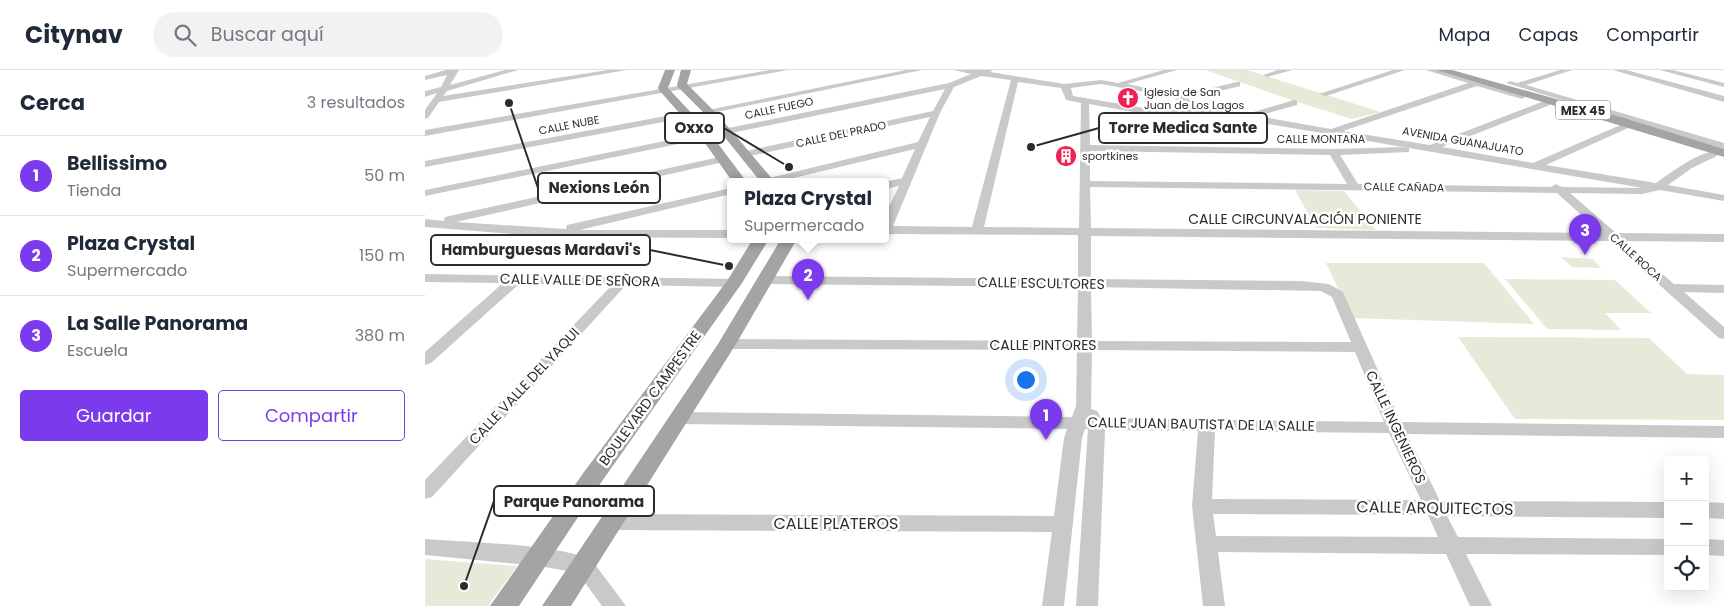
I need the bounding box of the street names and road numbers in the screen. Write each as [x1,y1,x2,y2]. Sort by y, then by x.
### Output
street label: CALLE FUEGO [743,93,815,123]
road number: MEX 45 [1555,100,1611,120]
street label: CALLE NUBE [537,111,601,139]
street label: CALLE DEL PRADO [794,117,888,151]
street label: AVENIDA GUANAJUATO [1401,122,1525,160]
street label: CALLE MONTAÑA [1277,131,1366,147]
street label: CALLE CAÑADA [1364,178,1445,196]
street label: CALLE CIRCUNVALACIÓN PONIENTE [1188,209,1422,229]
street label: CALLE ROCA [1606,229,1666,285]
street label: CALLE VALLE DE SEÑORA [500,269,660,291]
street label: CALLE ESCULTORES [977,272,1105,294]
street label: CALLE VALLE DEL YAQUI [464,323,584,449]
street label: BOULEVARD CAMPESTRE [594,326,706,470]
street label: CALLE PINTORES [989,335,1097,355]
street label: CALLE INGENIEROS [1361,367,1431,487]
street label: CALLE JUAN BAUTISTA DE LA SALLE [1087,412,1315,436]
street label: CALLE ARQUITECTOS [1356,495,1514,521]
street label: CALLE PLATEROS [774,512,898,535]

